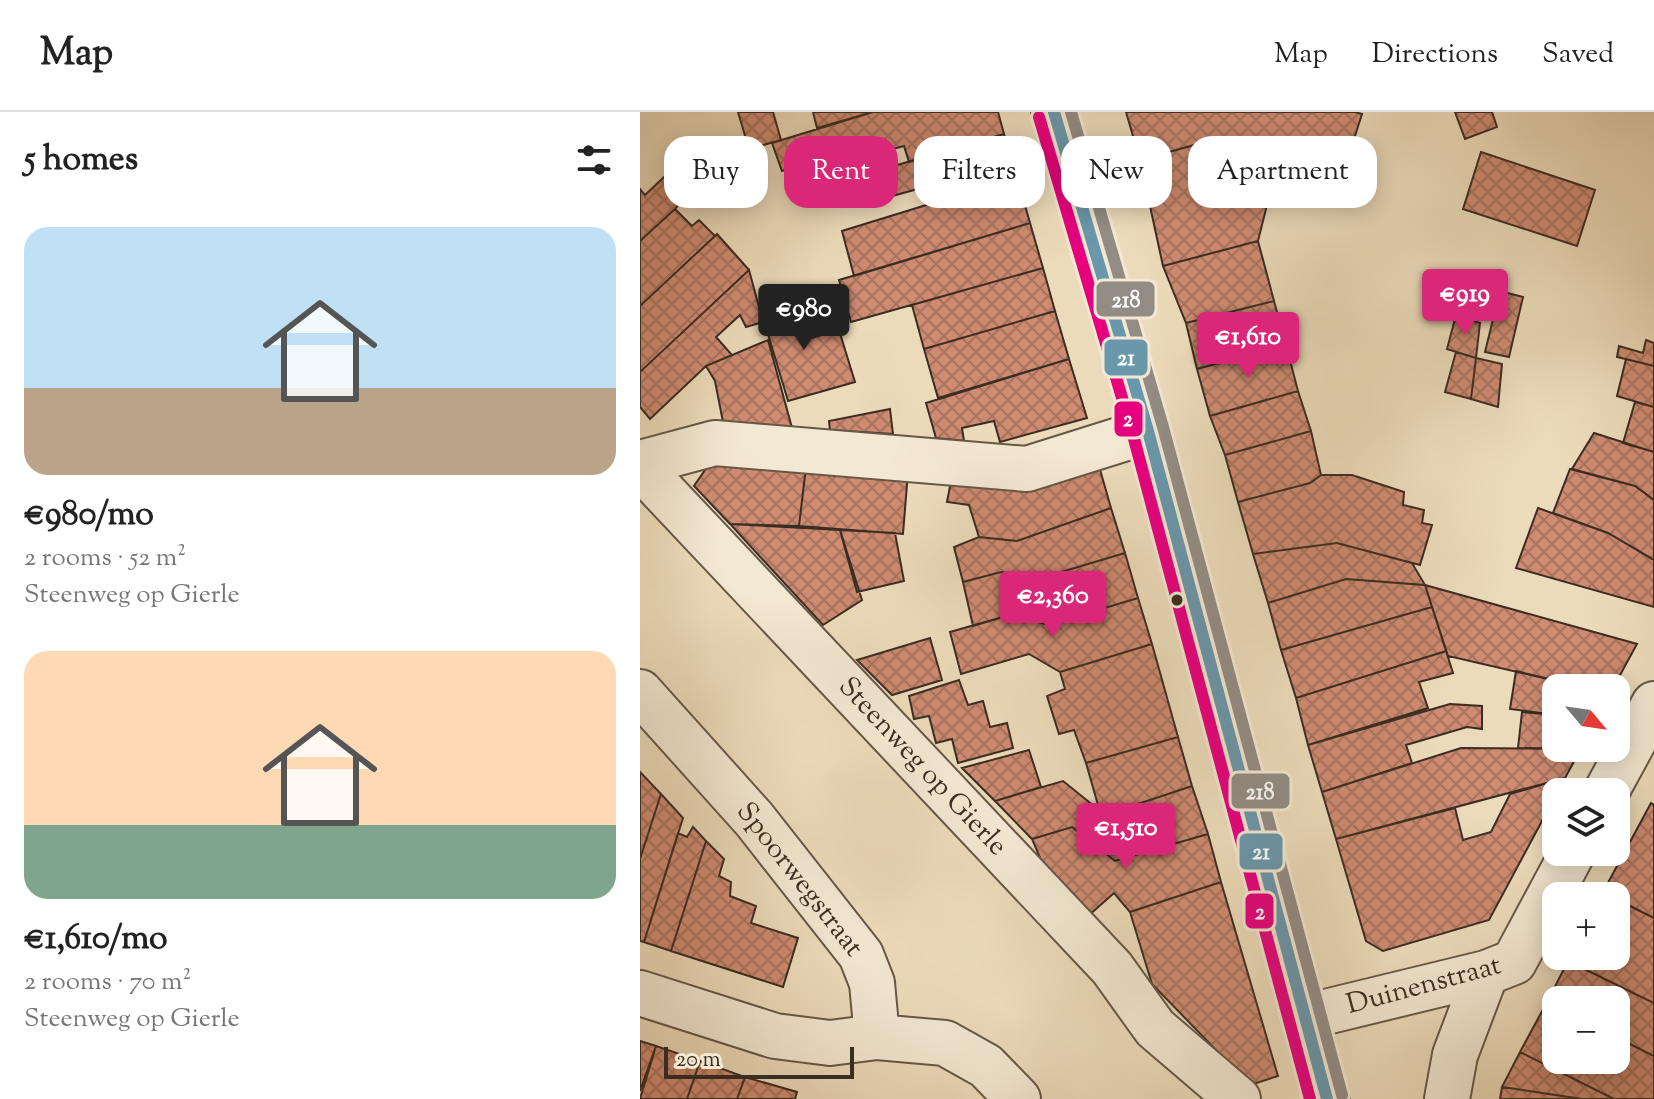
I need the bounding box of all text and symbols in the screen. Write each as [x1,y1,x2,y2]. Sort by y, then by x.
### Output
text: Map [40,28,113,82]
text: Map [1274,35,1328,75]
text: Directions [1372,35,1498,75]
text: Saved [1542,35,1614,75]
text: 5 homes [24,136,138,185]
chip: Buy [664,136,768,208]
chip: Rent [784,136,898,208]
chip: Filters [914,136,1045,208]
chip: New [1061,136,1172,208]
chip: Apartment [1188,136,1377,208]
icon: filters [572,138,616,182]
pin: €919 [1418,269,1512,337]
text: €919 [1440,276,1490,313]
icon: home [248,279,392,423]
line badge: 218 [1095,280,1156,318]
pin: €980 [757,284,851,352]
text: 218 [1112,286,1140,318]
text: €980 [776,291,832,328]
pin: €1,610 [1183,312,1313,380]
text: €1,610 [1215,319,1281,356]
line badge: 21 [1103,338,1149,377]
text: 21 [1117,344,1135,376]
line badge: 2 [1113,400,1144,438]
text: 2 [1123,405,1134,437]
text: €980/mo [24,491,154,540]
text: 2 rooms · 52 m² [24,540,186,577]
pin: €2,360 [988,571,1118,639]
text: Steenweg op Gierle [24,577,240,614]
text: €2,360 [1017,578,1089,615]
unlabelled marker [1169,592,1185,608]
street label: Steenweg op Gierle [828,668,1016,866]
north arrow [1542,674,1630,762]
map controls [1542,674,1630,1074]
icon: home [248,703,392,847]
line badge: 218 [1230,772,1291,810]
text: 218 [1246,778,1274,810]
button: layers [1542,778,1630,866]
street label: Spoorwegstraat [726,794,872,966]
pin: €1,510 [1061,803,1191,871]
text: €1,510 [1094,810,1158,847]
line badge: 21 [1238,832,1284,871]
text: 21 [1252,838,1270,870]
button: + [1542,882,1630,970]
line badge: 2 [1244,892,1275,930]
text: 2 [1255,898,1266,930]
text: €1,610/mo [24,915,168,964]
street label: Duinenstraat [1342,946,1506,1026]
text: 2 rooms · 70 m² [24,964,191,1001]
button: − [1542,986,1630,1074]
text: Steenweg op Gierle [24,1001,240,1038]
scale bar [664,1043,854,1079]
text: 20 m [676,1045,721,1077]

